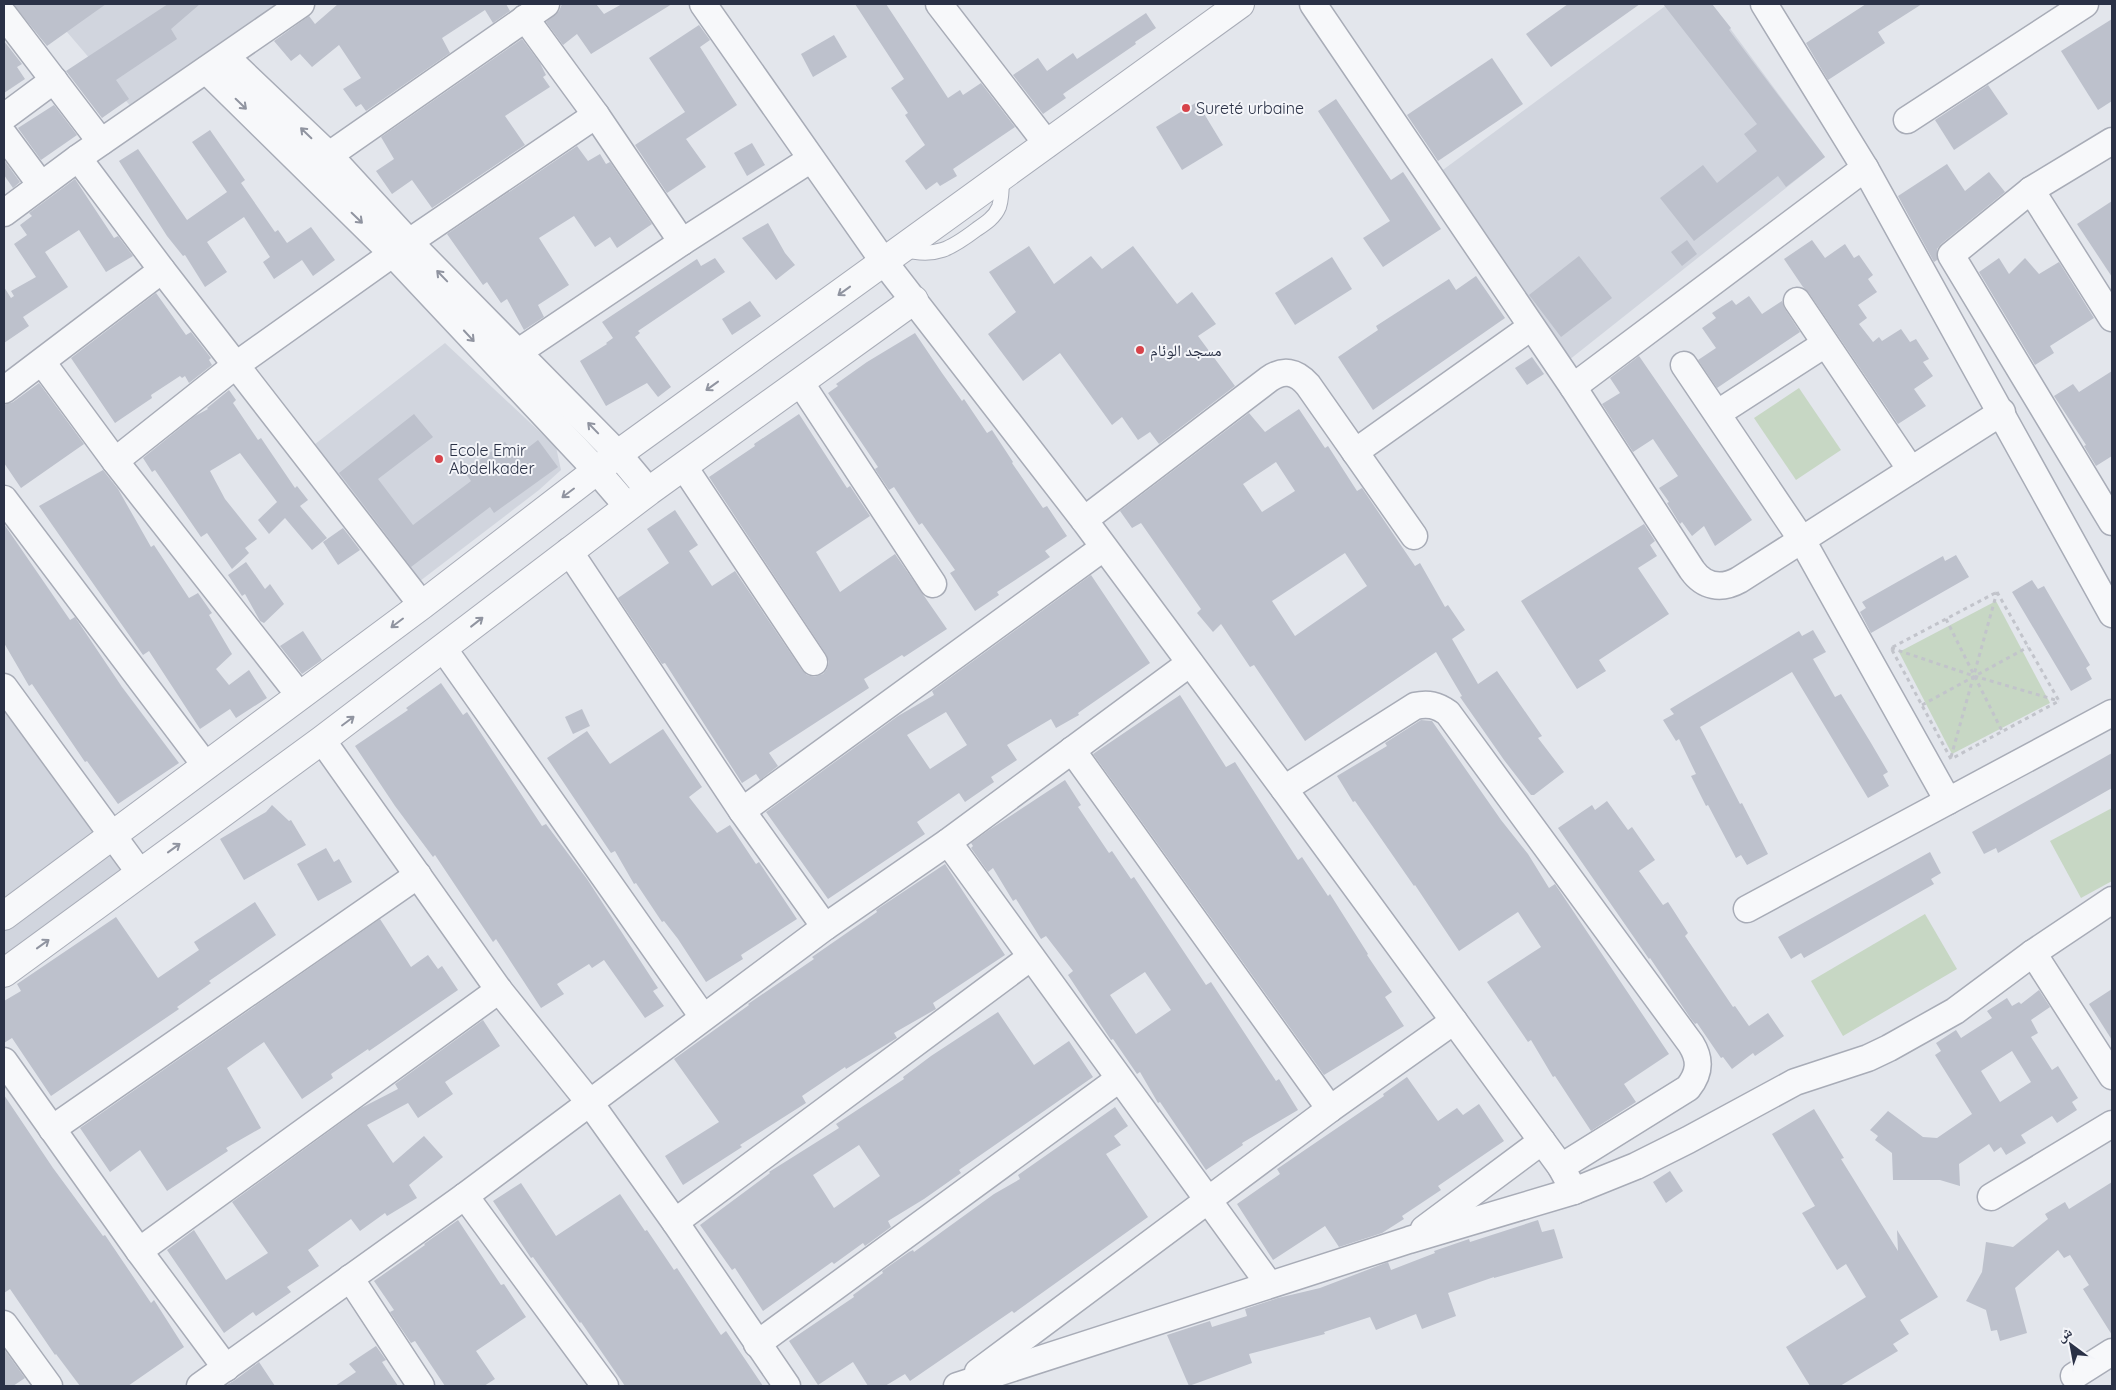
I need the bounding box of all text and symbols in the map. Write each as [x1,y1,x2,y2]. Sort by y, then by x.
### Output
one-way arrow [235,98,247,111]
place label: Sureté urbaine [1196,98,1304,118]
marker: Sureté urbaine [1180,102,1192,114]
one-way arrow [299,127,312,139]
one-way arrow [351,212,363,224]
one-way arrow [436,270,448,282]
one-way arrow [838,285,851,296]
one-way arrow [463,329,475,342]
place label: مسجد الوئام [1150,340,1221,361]
marker: مسجد الوئام [1134,344,1146,356]
one-way arrow [706,381,720,391]
one-way arrow [588,423,600,435]
place label: Ecole Emir Abdelkader [449,440,535,478]
marker: Ecole Emir Abdelkader [433,453,445,465]
one-way arrow [562,487,575,498]
one-way arrow [470,617,484,627]
one-way arrow [390,618,404,628]
one-way arrow [341,715,354,726]
one-way arrow [167,843,181,853]
one-way arrow [36,939,50,949]
north arrow [2046,1320,2096,1370]
text: ش [2053,1322,2075,1346]

